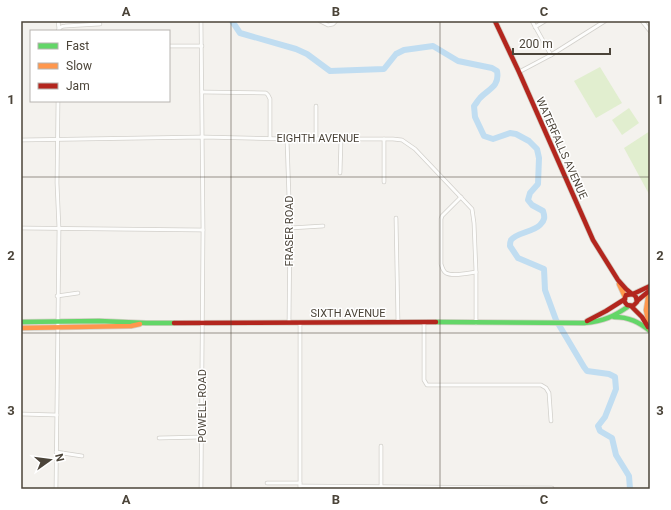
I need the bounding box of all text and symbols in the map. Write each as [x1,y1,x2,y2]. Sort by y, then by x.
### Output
text: A [122,4,131,19]
text: B [332,4,340,19]
text: C [540,4,549,19]
legend [30,30,170,102]
scale bar [513,30,610,56]
text: 200 m [519,37,553,51]
text: Fast [66,39,89,53]
text: Slow [66,59,92,73]
text: Jam [66,79,90,93]
text: 1 [7,92,15,107]
text: 1 [656,92,664,107]
street label: WATERFALLS AVENUE [533,95,590,201]
street label: EIGHTH AVENUE [277,132,359,145]
street label: FRASER ROAD [283,196,296,266]
text: 2 [7,248,15,263]
text: 2 [656,248,664,263]
street label: SIXTH AVENUE [311,307,385,320]
street label: POWELL ROAD [196,369,209,443]
text: 3 [7,403,15,418]
text: 3 [656,403,664,418]
north arrow [30,440,70,480]
text: N [52,452,67,463]
text: A [122,492,131,507]
text: B [332,492,340,507]
text: C [540,492,549,507]

